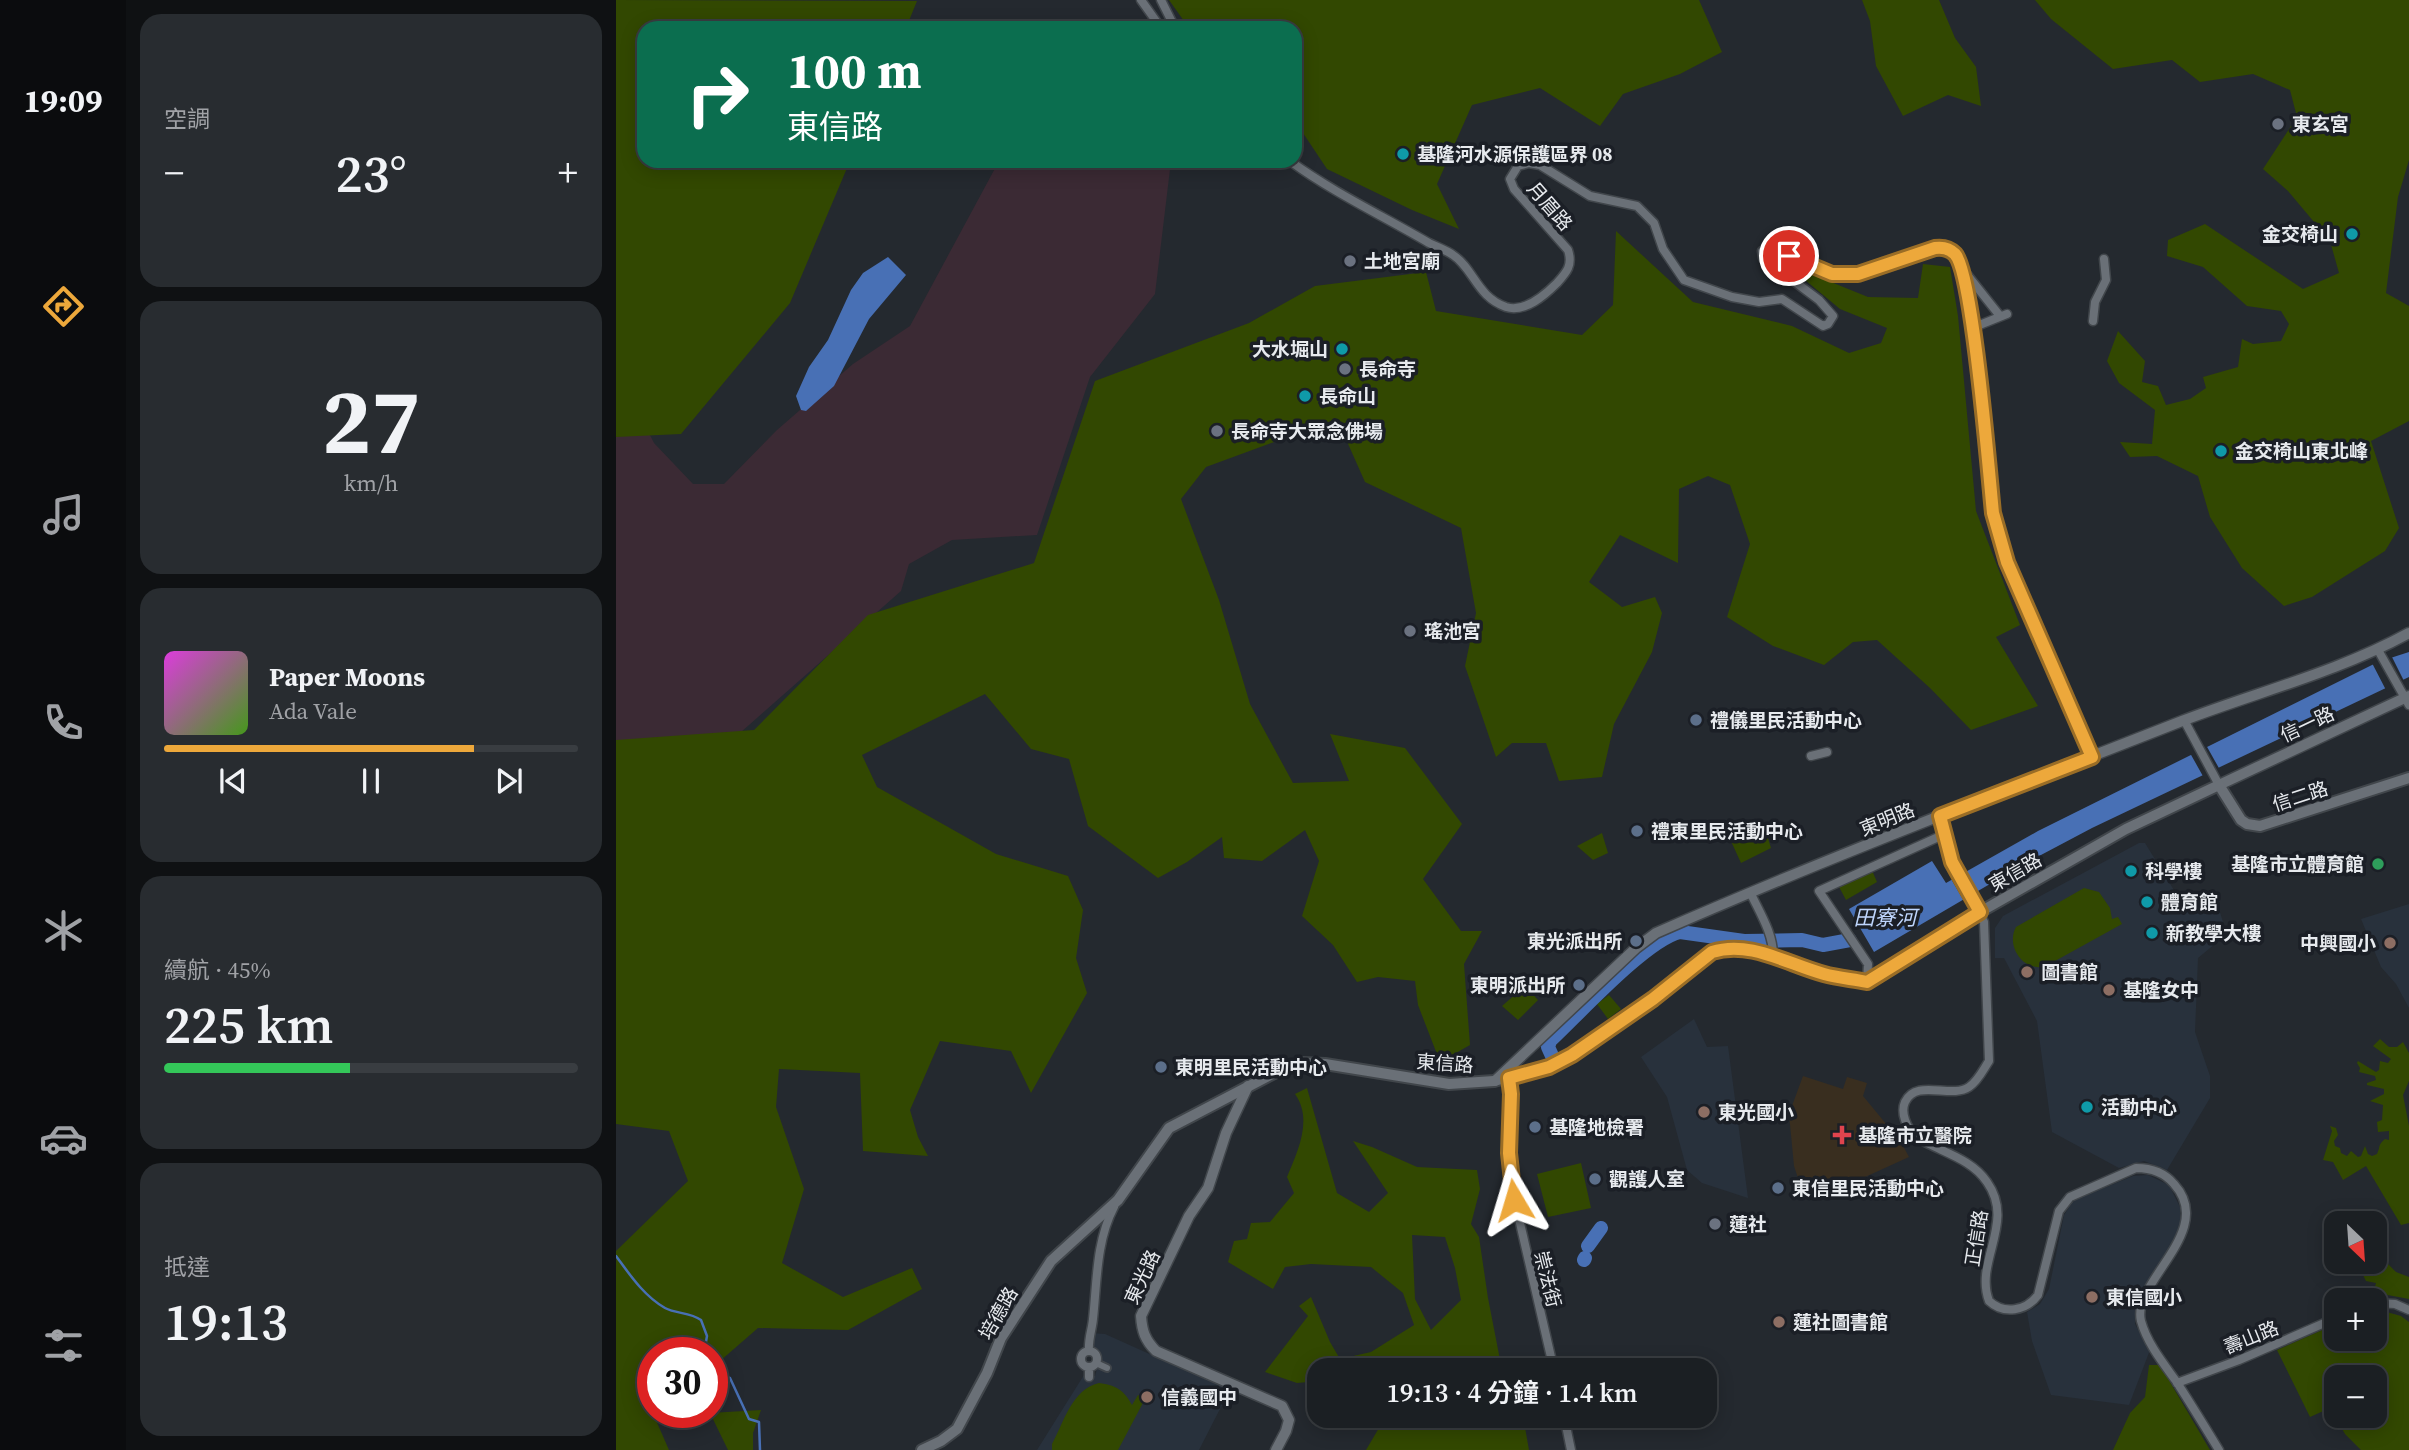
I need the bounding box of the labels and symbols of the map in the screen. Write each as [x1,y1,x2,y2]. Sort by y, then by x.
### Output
place label: 東玄宮 [2292,111,2349,137]
marker: 東玄宮 [2270,116,2286,132]
place label: 基隆河水源保護區界 08 [1417,141,1613,167]
marker: 基隆河水源保護區界 08 [1395,146,1411,162]
street label: 月眉路 [1521,176,1579,236]
place label: 金交椅山 [2262,221,2338,247]
pin [1759,226,1819,286]
marker: 金交椅山 [2344,226,2360,242]
place label: 土地宮廟 [1364,248,1440,274]
marker: 土地宮廟 [1342,253,1358,269]
place label: 大水堀山 [1252,336,1328,362]
marker: 大水堀山 [1334,341,1350,357]
place label: 長命寺 [1359,356,1416,382]
marker: 長命寺 [1337,361,1353,377]
place label: 長命山 [1319,383,1376,409]
marker: 長命山 [1297,388,1313,404]
place label: 長命寺大眾念佛場 [1231,418,1383,444]
marker: 長命寺大眾念佛場 [1209,423,1225,439]
place label: 金交椅山東北峰 [2235,438,2368,464]
marker: 金交椅山東北峰 [2213,443,2229,459]
place label: 瑤池宮 [1424,618,1481,644]
marker: 瑤池宮 [1402,623,1418,639]
street label: 信一路 [2276,700,2338,748]
place label: 禮儀里民活動中心 [1710,707,1862,733]
marker: 禮儀里民活動中心 [1688,712,1704,728]
street label: 信二路 [2269,775,2331,817]
street label: 東明路 [1856,796,1918,842]
place label: 禮東里民活動中心 [1651,818,1803,844]
marker: 禮東里民活動中心 [1629,823,1645,839]
street label: 東信路 [1984,846,2046,898]
place label: 基隆市立體育館 [2231,851,2364,877]
marker: 基隆市立體育館 [2370,856,2386,872]
place label: 科學樓 [2145,858,2202,884]
marker: 科學樓 [2123,863,2139,879]
place label: 體育館 [2161,889,2218,915]
marker: 體育館 [2139,894,2155,910]
water label: 田寮河 [1854,903,1920,932]
place label: 新教學大樓 [2166,920,2261,946]
marker: 新教學大樓 [2144,925,2160,941]
place label: 東光派出所 [1527,928,1622,954]
place label: 中興國小 [2300,930,2376,956]
marker: 東光派出所 [1628,933,1644,949]
marker: 中興國小 [2382,935,2398,951]
place label: 圖書館 [2041,959,2098,985]
marker: 圖書館 [2019,964,2035,980]
place label: 東明派出所 [1470,972,1565,998]
marker: 東明派出所 [1571,977,1587,993]
place label: 基隆女中 [2123,977,2199,1003]
marker: 基隆女中 [2101,982,2117,998]
street label: 東信路 [1416,1048,1474,1078]
place label: 東明里民活動中心 [1175,1054,1327,1080]
marker: 東明里民活動中心 [1153,1059,1169,1075]
place label: 活動中心 [2101,1094,2177,1120]
place label: 東光國小 [1718,1099,1794,1125]
marker: 活動中心 [2079,1099,2095,1115]
marker: 東光國小 [1696,1104,1712,1120]
place label: 基隆地檢署 [1549,1114,1644,1140]
marker: 基隆地檢署 [1527,1119,1543,1135]
place label: 基隆市立醫院 [1858,1122,1972,1148]
marker: 基隆市立醫院 [1832,1125,1852,1145]
position arrow [1477,1163,1551,1237]
place label: 觀護人室 [1609,1166,1685,1192]
marker: 觀護人室 [1587,1171,1603,1187]
place label: 東信里民活動中心 [1792,1175,1944,1201]
marker: 東信里民活動中心 [1770,1180,1786,1196]
street label: 正信路 [1959,1208,1993,1268]
place label: 蓮社 [1729,1211,1767,1237]
north arrow [2324,1211,2387,1274]
marker: 蓮社 [1707,1216,1723,1232]
street label: 東光路 [1118,1246,1166,1308]
street label: 崇法街 [1528,1248,1568,1310]
street label: 培德路 [972,1282,1024,1344]
place label: 東信國小 [2106,1284,2182,1310]
marker: 東信國小 [2084,1289,2100,1305]
place label: 蓮社圖書館 [1793,1309,1888,1335]
marker: 蓮社圖書館 [1771,1314,1787,1330]
street label: 壽山路 [2220,1314,2282,1360]
speed limit sign: 30 [637,1337,728,1428]
place label: 信義國中 [1161,1384,1237,1410]
marker: 信義國中 [1139,1389,1155,1405]

